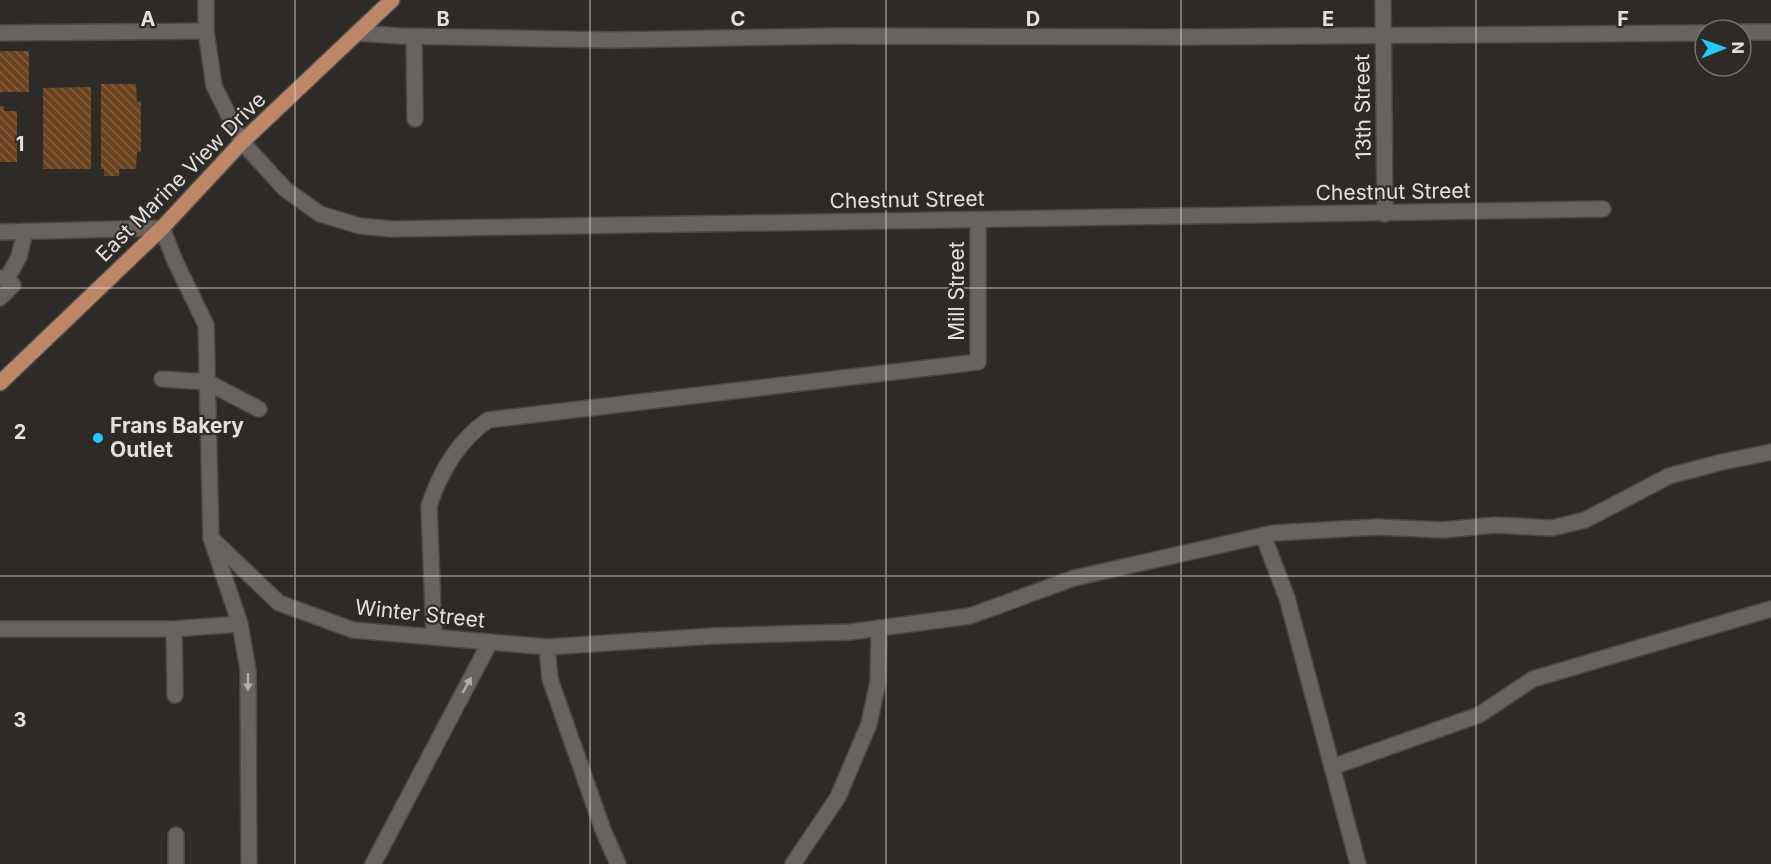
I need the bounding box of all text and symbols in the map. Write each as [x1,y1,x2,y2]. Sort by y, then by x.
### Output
text: A [141,7,156,31]
text: B [436,7,450,31]
text: C [731,7,745,31]
text: D [1026,7,1040,31]
text: E [1322,7,1334,31]
text: F [1617,7,1629,31]
north arrow [1693,18,1753,78]
text: N [1728,41,1748,54]
street label: 13th Street [1349,54,1376,160]
street label: East Marine View Drive [91,87,271,267]
text: 1 [16,132,24,156]
street label: Chestnut Street [1315,178,1471,205]
street label: Chestnut Street [829,186,985,213]
street label: Mill Street [944,241,969,341]
place label: Frans Bakery Outlet [110,413,244,462]
text: 2 [14,420,26,444]
marker: Frans Bakery Outlet [91,431,105,445]
street label: Winter Street [354,594,486,633]
one-way arrow [243,673,253,692]
one-way arrow [462,676,472,693]
text: 3 [14,708,26,732]

